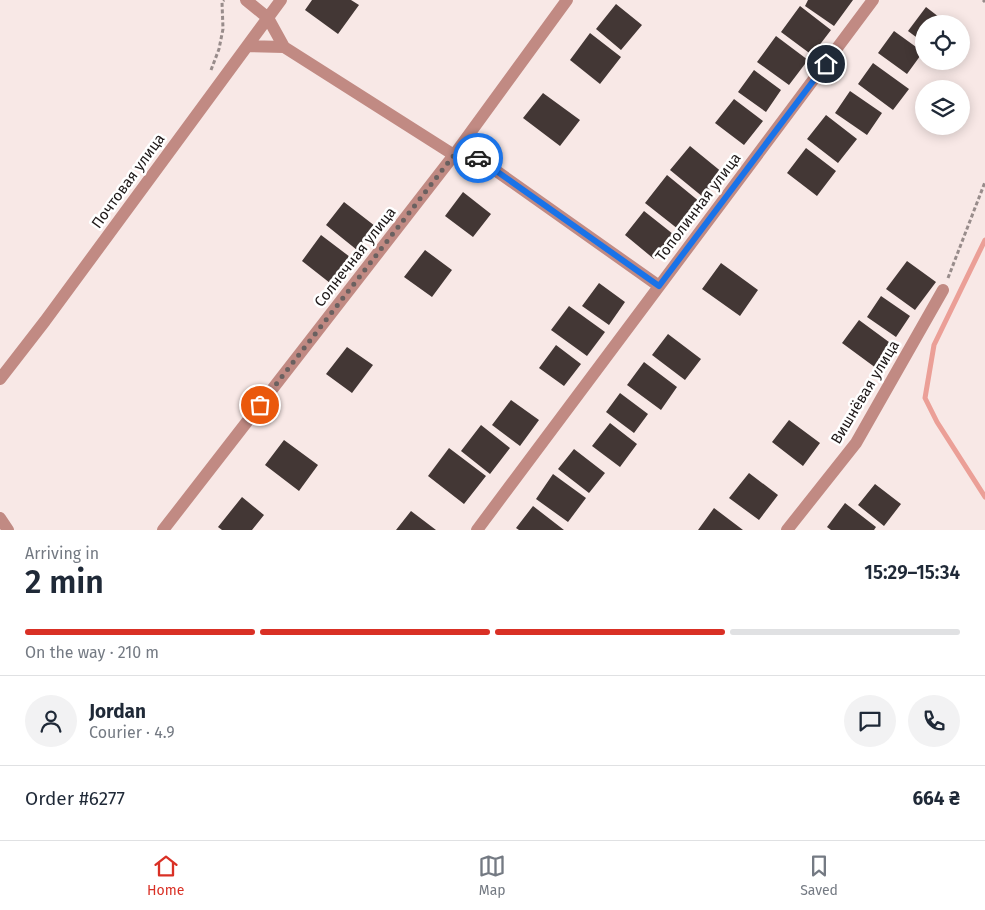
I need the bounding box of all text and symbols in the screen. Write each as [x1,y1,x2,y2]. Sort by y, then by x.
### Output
map controls [915,15,970,135]
button: locate [915,15,970,70]
pin [805,43,847,85]
icon: home [812,50,840,78]
button: layers [915,80,970,135]
street label: Почтовая улица [88,130,168,232]
courier [453,133,503,183]
icon: car [464,144,492,172]
street label: Тополинная улица [651,149,745,265]
street label: Солнечная улица [310,203,400,311]
street label: Вишнёвая улица [827,337,903,447]
pin [239,384,281,426]
icon: bag [246,391,274,419]
text: Arriving in [25,544,99,563]
text: 15:29–15:34 [864,561,960,584]
text: 2 min [25,563,104,601]
text: On the way · 210 m [25,643,159,662]
button: person [25,695,77,747]
button: chat [844,695,896,747]
button: phone [908,695,960,747]
text: Jordan [89,700,146,723]
text: Courier · 4.9 [89,723,175,742]
text: Order #6277 [25,787,125,810]
text: 664 ₴ [912,787,960,810]
tab: Home [147,852,184,899]
tab: Map [478,852,506,899]
tab: Saved [800,852,838,899]

